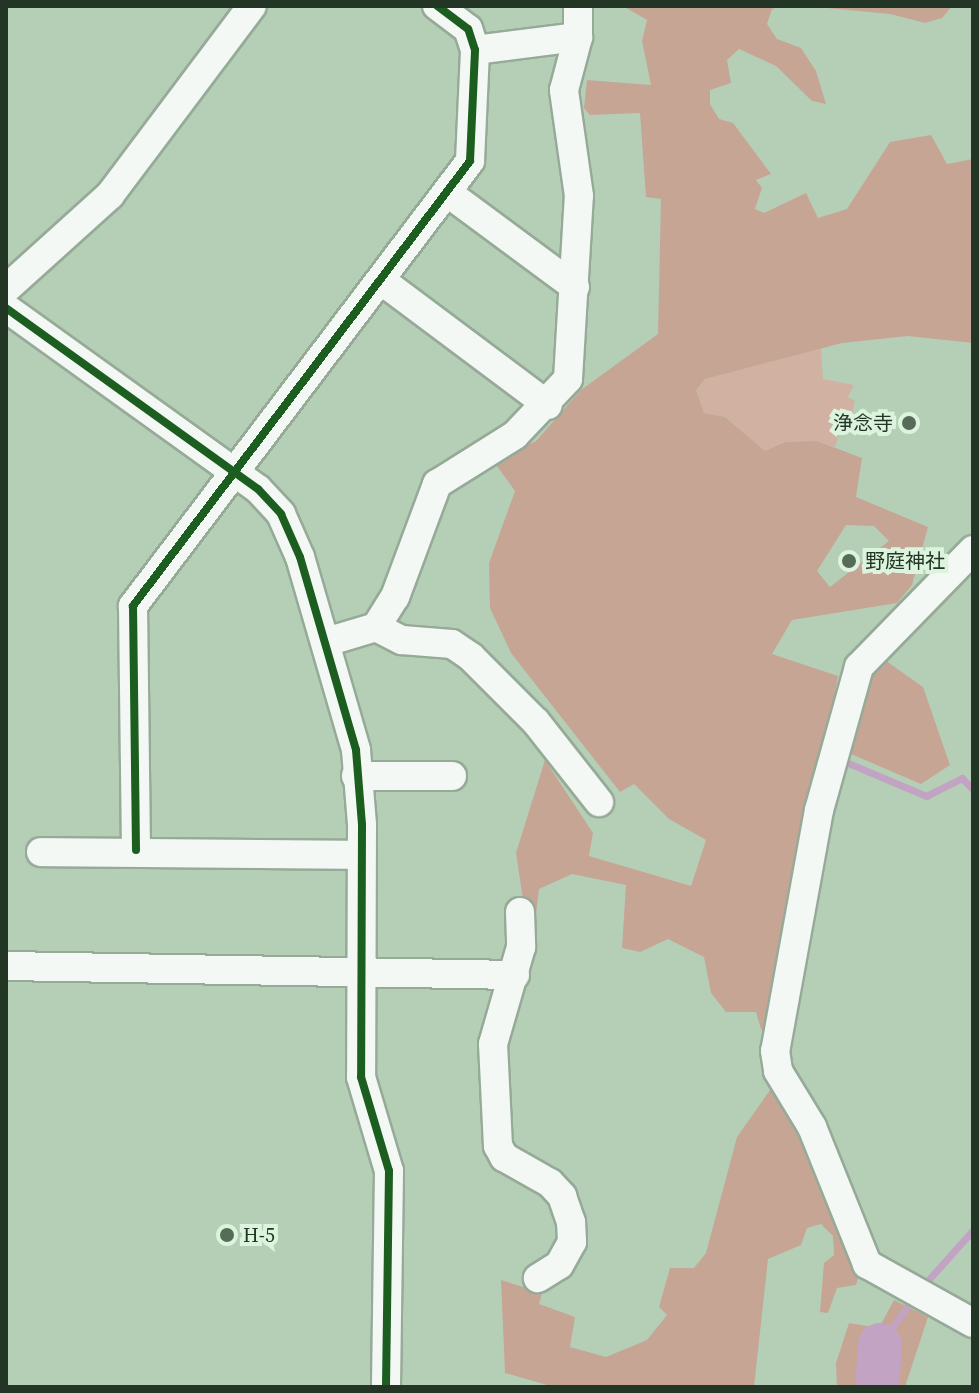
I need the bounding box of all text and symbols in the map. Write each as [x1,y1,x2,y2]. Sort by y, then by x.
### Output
place label: 浄念寺 [833,411,893,435]
marker: 浄念寺 [900,414,918,432]
place label: 野庭神社 [865,549,945,573]
marker: 野庭神社 [840,552,858,570]
place label: H-5 [243,1223,275,1247]
marker: H-5 [218,1226,236,1244]

